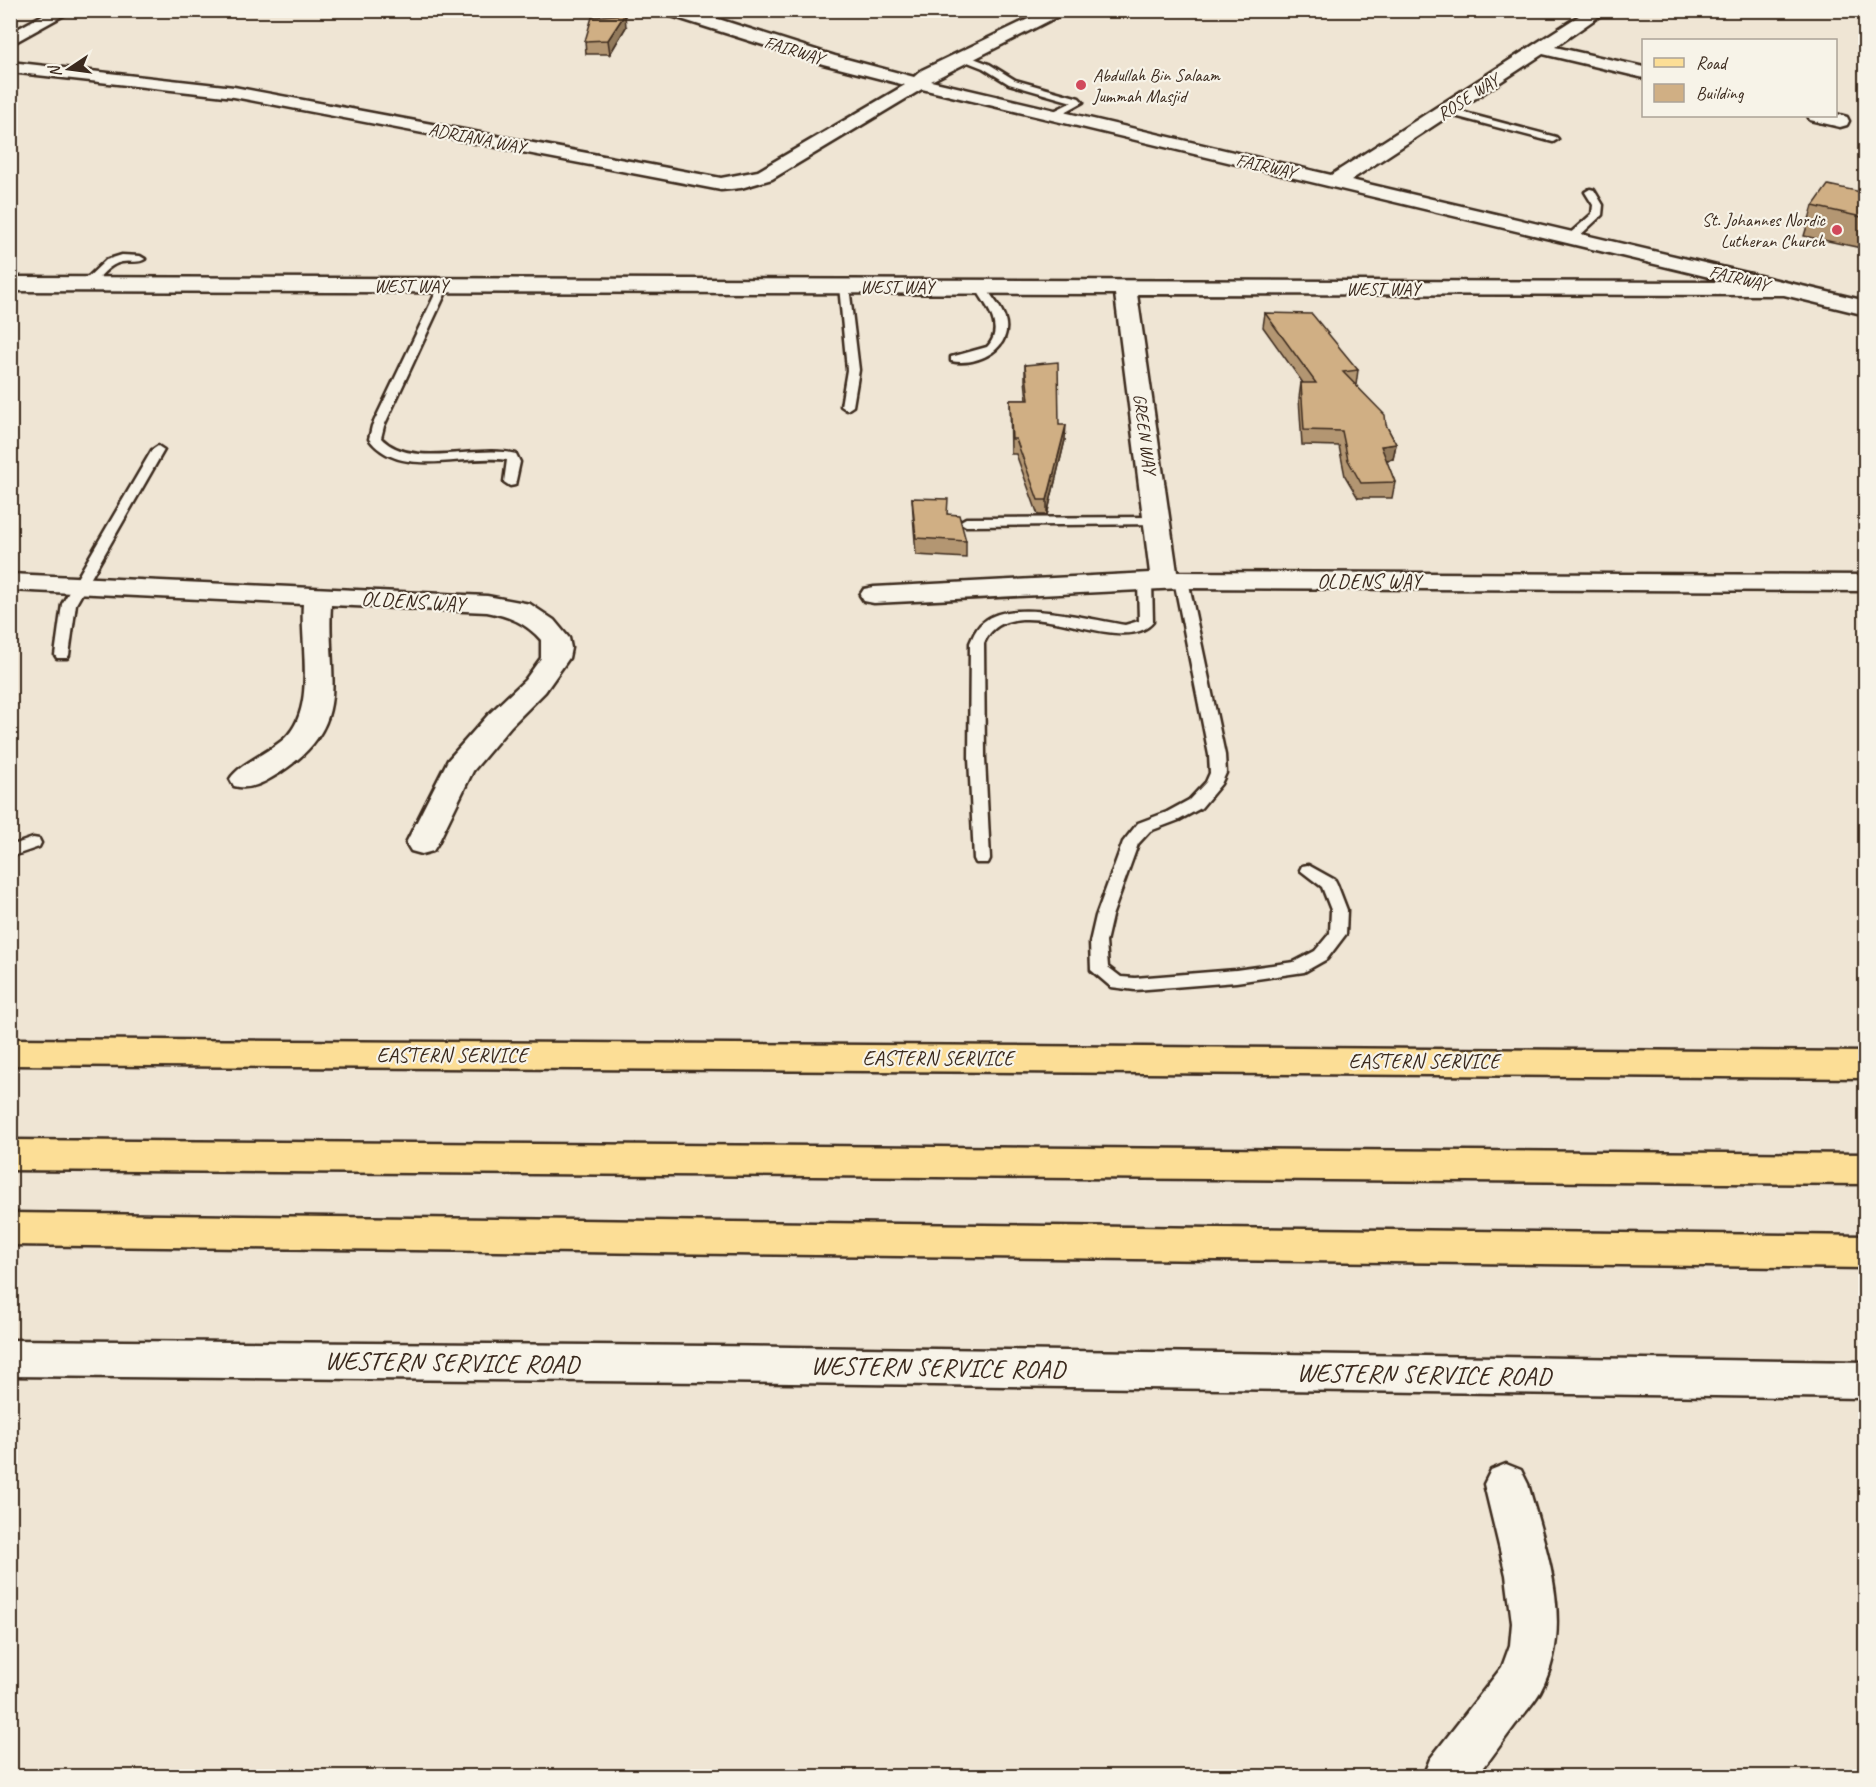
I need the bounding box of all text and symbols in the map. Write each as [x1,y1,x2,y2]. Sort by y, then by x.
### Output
street label: FAIRWAY [762,31,830,71]
north arrow [39,39,99,99]
legend [1642,39,1837,117]
text: Road [1696,52,1729,74]
text: N [44,62,66,79]
place label: Abdullah Bin Salaam Jummah Masjid [1092,64,1221,107]
street label: ROSE WAY [1433,67,1506,125]
marker: Abdullah Bin Salaam Jummah Masjid [1074,78,1088,92]
text: Building [1696,82,1745,104]
street label: ADRIANA WAY [427,118,530,159]
street label: FAIRWAY [1234,148,1302,184]
place label: St. Johannes Nordic Lutheran Church [1702,209,1827,252]
marker: St. Johannes Nordic Lutheran Church [1830,223,1844,237]
street label: FAIRWAY [1707,260,1775,297]
street label: WEST WAY [374,275,451,297]
street label: WEST WAY [860,276,937,298]
street label: WEST WAY [1346,278,1423,300]
street label: GREEN WAY [1128,392,1162,479]
street label: OLDENS WAY [1317,568,1424,594]
street label: OLDENS WAY [360,585,469,617]
street label: EASTERN SERVICE [376,1042,530,1068]
street label: EASTERN SERVICE [862,1045,1016,1071]
street label: EASTERN SERVICE [1348,1048,1502,1074]
street label: WESTERN SERVICE ROAD [324,1344,582,1381]
street label: WESTERN SERVICE ROAD [810,1349,1068,1386]
street label: WESTERN SERVICE ROAD [1296,1356,1554,1393]

